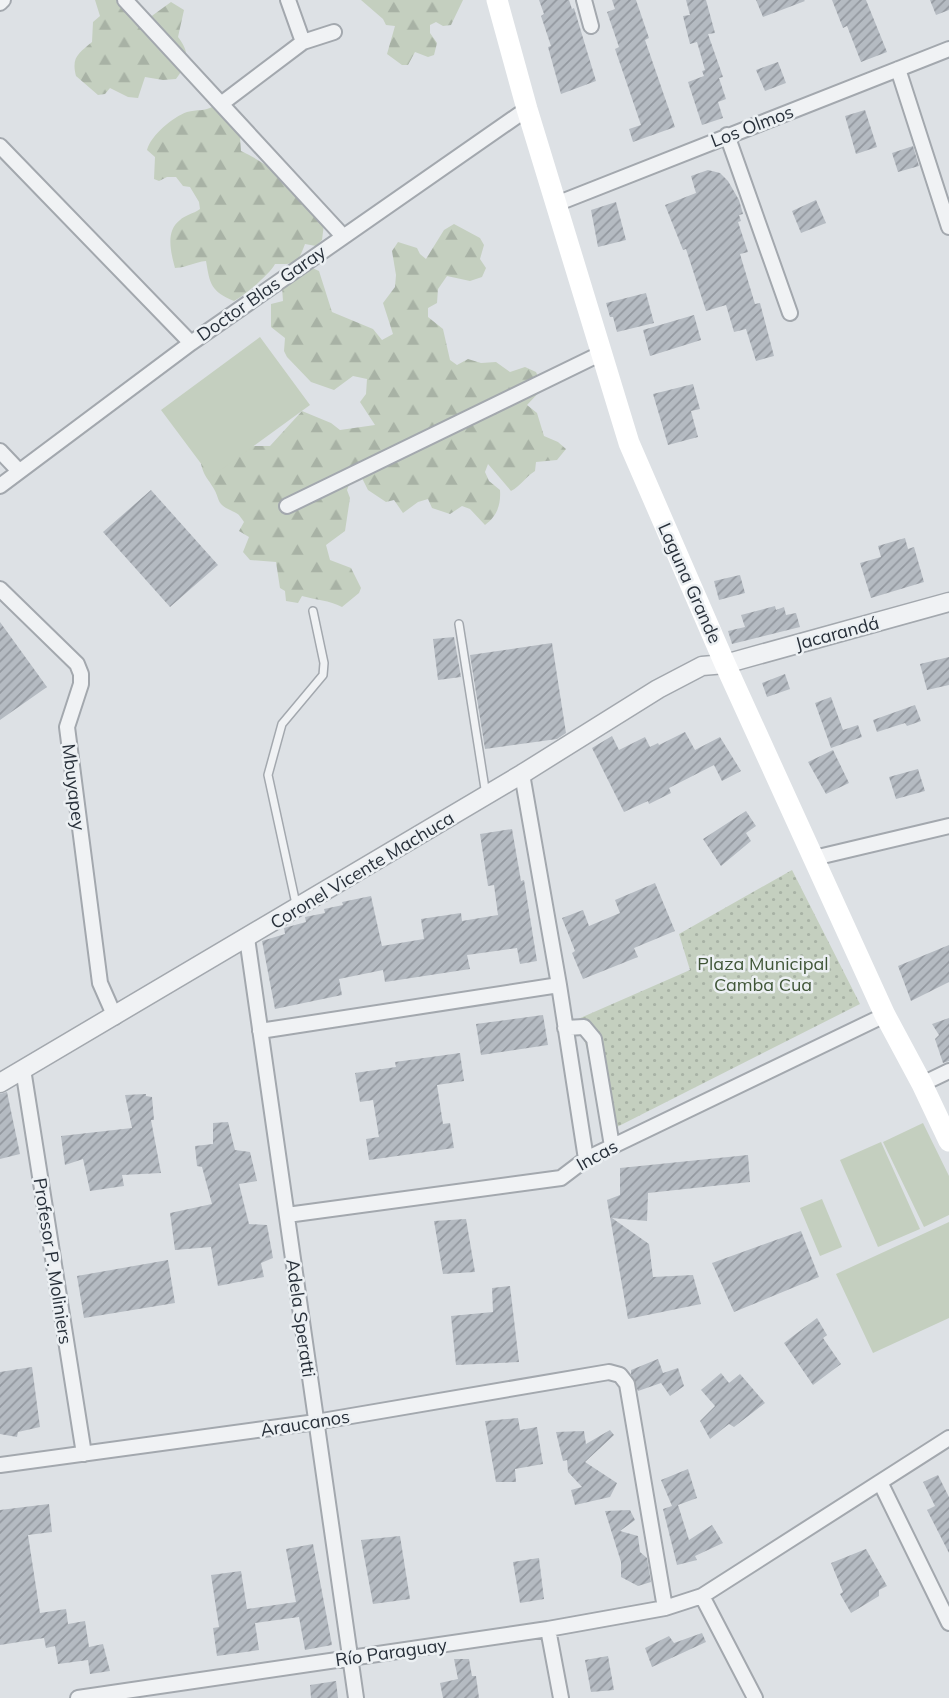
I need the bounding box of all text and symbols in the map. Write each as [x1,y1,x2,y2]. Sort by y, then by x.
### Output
street label: Los Olmos [707,100,797,152]
street label: Doctor Blas Garay [192,240,330,346]
street label: Laguna Grande [653,519,727,647]
street label: Jacarandá [793,611,881,655]
street label: Mbuyapey [57,743,91,832]
street label: Coronel Vicente Machuca [266,806,458,934]
park label: Plaza Municipal Camba Cua [697,952,829,996]
street label: Incas [572,1134,622,1176]
street label: Profesor P. Moliniers [28,1176,78,1346]
street label: Adela Speratti [281,1257,321,1379]
street label: Araucanos [259,1405,351,1441]
street label: Río Paraguay [334,1633,449,1671]

